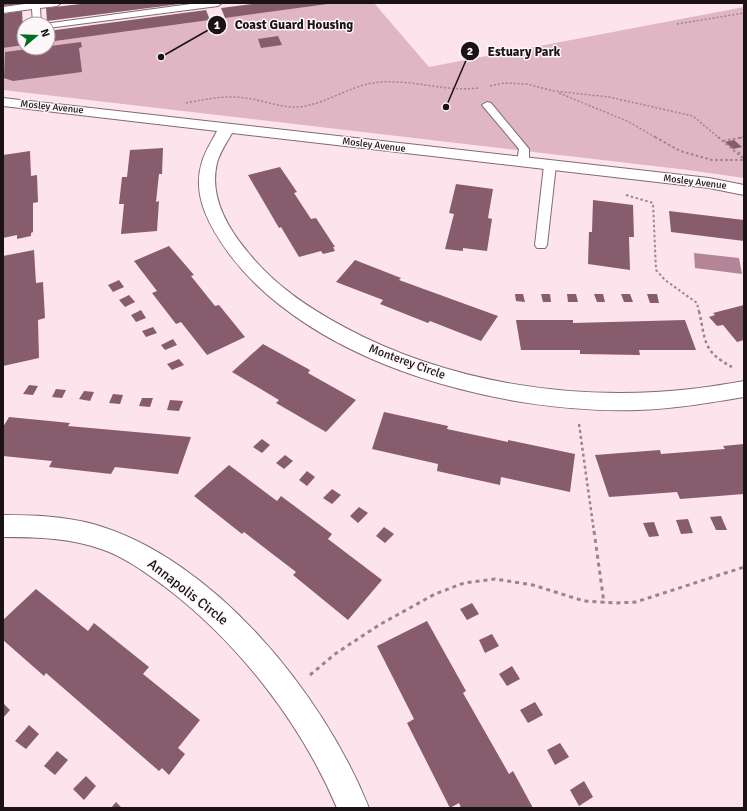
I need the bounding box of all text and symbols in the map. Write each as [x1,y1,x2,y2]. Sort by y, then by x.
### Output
callout: Coast Guard Housing [207,12,361,37]
north arrow [16,16,56,56]
text: Coast Guard Housing [235,17,353,33]
text: 1 [214,18,221,33]
text: N [38,27,52,39]
callout: Estuary Park [460,39,568,64]
text: 2 [467,44,473,59]
text: Estuary Park [488,44,561,60]
street label: Mosley Avenue [20,98,84,116]
street label: Mosley Avenue [342,135,406,155]
street label: Mosley Avenue [663,172,727,192]
street label: Monterey Circle [367,341,447,383]
street label: Annapolis Circle [144,555,232,629]

